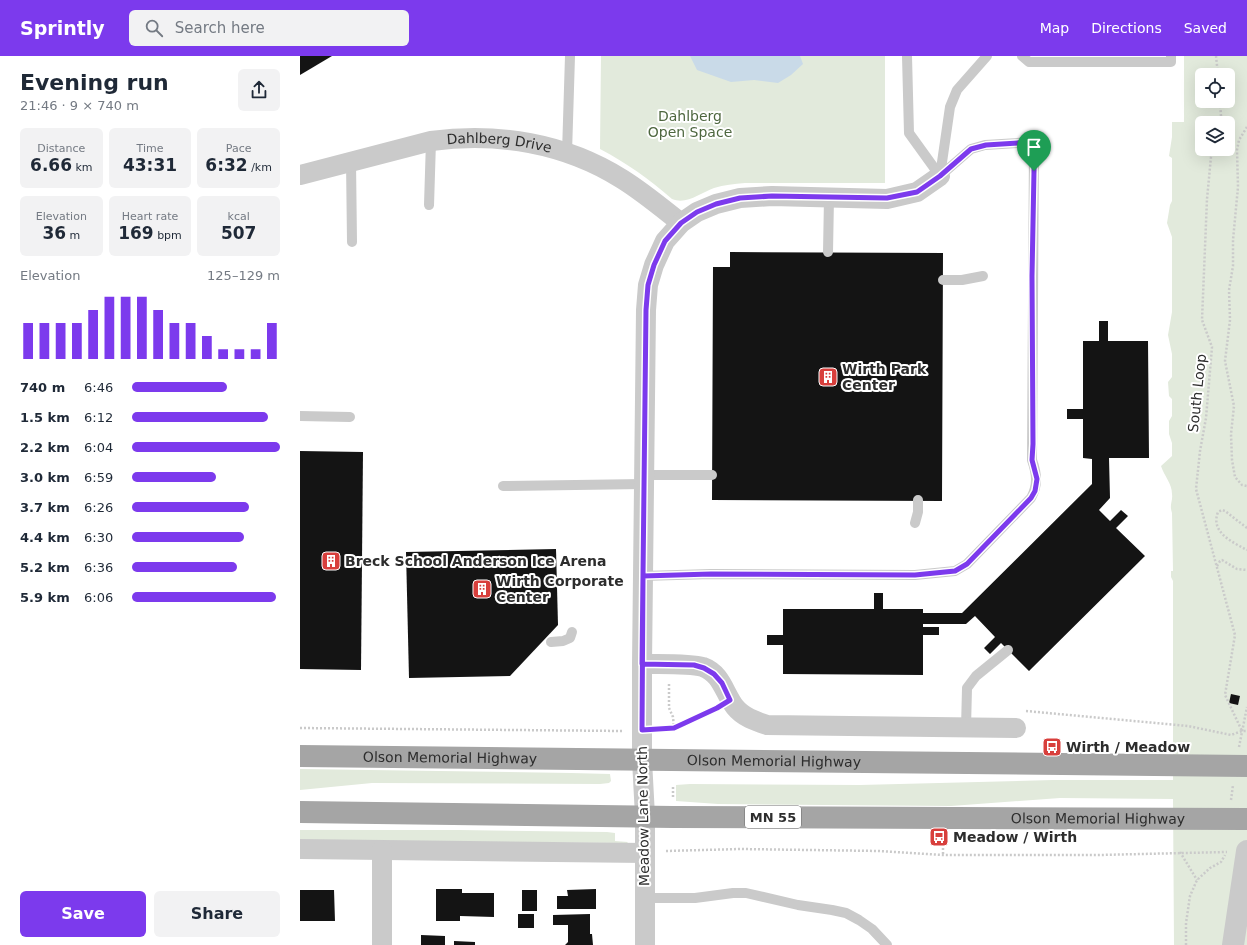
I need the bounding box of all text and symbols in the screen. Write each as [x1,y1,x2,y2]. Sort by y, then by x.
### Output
search box [129,10,409,46]
text: Sprintly [20,17,105,39]
icon: search [143,17,165,39]
text: Search here [175,19,265,37]
text: Map [1040,20,1069,36]
text: Directions [1091,20,1162,36]
text: Saved [1184,20,1227,36]
map controls [1195,68,1235,156]
button: locate [1195,68,1235,108]
button: share [238,69,280,111]
text: Evening run [20,70,169,95]
text: 21:46 · 9 × 740 m [20,98,139,113]
park label: Dahlberg Open Space [648,108,732,140]
button: layers [1195,116,1235,156]
street label: Dahlberg Drive [446,130,554,156]
pin [1017,130,1051,171]
icon: arrive [1023,136,1045,158]
text: Distance [37,142,85,155]
text: Time [137,142,163,155]
text: Pace [226,142,252,155]
text: 6.66 [30,155,72,175]
text: 43:31 [123,155,177,175]
text: 6:32 [205,155,248,175]
text: km [72,161,93,174]
text: /km [248,161,272,174]
text: Elevation [36,210,87,223]
text: Heart rate [122,210,178,223]
text: kcal [228,210,250,223]
text: 36 [42,223,66,243]
text: 169 [118,223,154,243]
text: 507 [221,223,256,243]
text: m [66,229,80,242]
text: bpm [154,229,182,242]
text: Elevation [20,268,80,283]
text: 125–129 m [207,268,280,283]
street label: South Loop [1185,353,1209,433]
place label: Wirth Park Center [842,361,927,393]
building icon: Wirth Park Center [817,366,839,388]
text: 740 m [20,380,65,395]
text: 6:46 [84,380,113,395]
text: 1.5 km [20,410,70,425]
text: 6:12 [84,410,113,425]
text: 2.2 km [20,440,70,455]
text: 6:04 [84,440,113,455]
text: 3.0 km [20,470,70,485]
text: 6:59 [84,470,113,485]
text: 3.7 km [20,500,70,515]
text: 6:26 [84,500,113,515]
text: 4.4 km [20,530,70,545]
text: 6:30 [84,530,113,545]
building icon: Breck School Anderson Ice Arena [320,550,342,572]
place label: Breck School Anderson Ice Arena [345,553,606,569]
text: 5.2 km [20,560,70,575]
text: 6:36 [84,560,113,575]
place label: Wirth Corporate Center [496,573,624,605]
building icon: Wirth Corporate Center [471,578,493,600]
text: 5.9 km [20,590,70,605]
text: 6:06 [84,590,113,605]
bus stop icon: Wirth / Meadow [1041,736,1063,758]
place label: Wirth / Meadow [1066,739,1190,755]
street label: Meadow Lane North [634,746,652,886]
street label: Olson Memorial Highway [363,749,537,767]
street label: Olson Memorial Highway [687,752,861,770]
road number: MN 55 [745,806,801,828]
street label: Olson Memorial Highway [1011,810,1185,827]
bus stop icon: Meadow / Wirth [928,826,950,848]
place label: Meadow / Wirth [953,829,1077,845]
button: Save [20,891,146,937]
button: Share [154,891,280,937]

